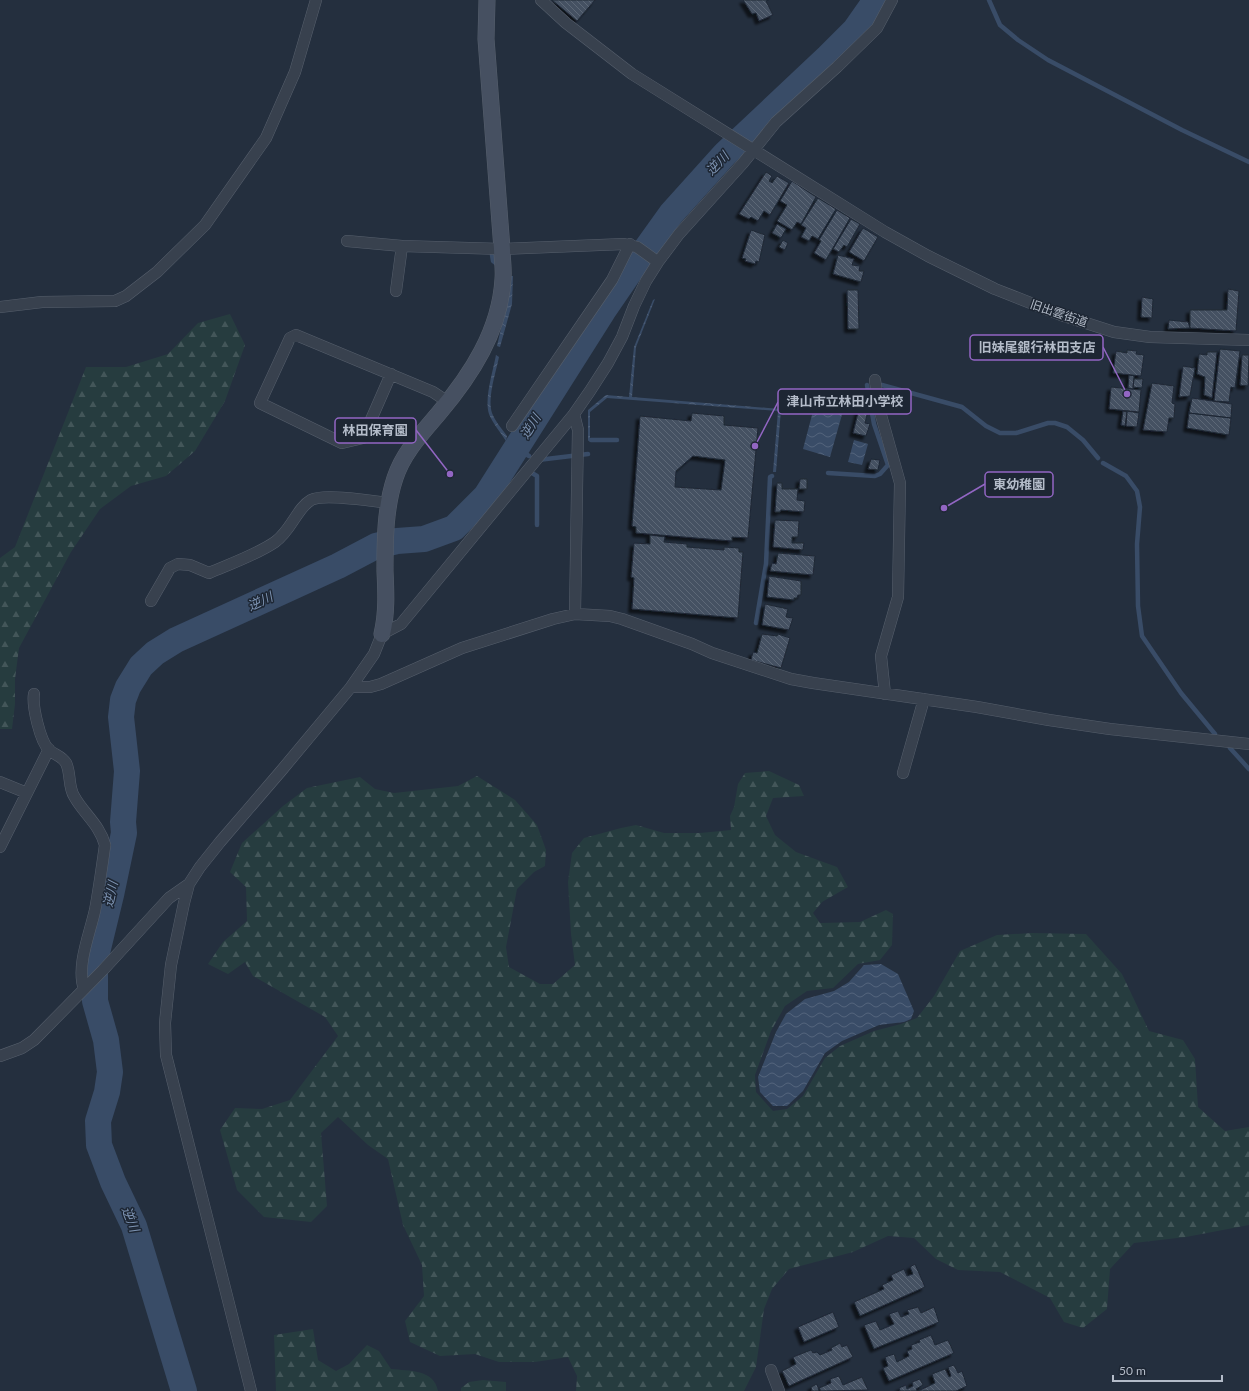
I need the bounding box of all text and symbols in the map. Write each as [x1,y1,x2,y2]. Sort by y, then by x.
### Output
water label: 逆川 [702,147,733,178]
street label: 旧出雲街道 [1028,296,1090,330]
callout: 旧妹尾銀行林田支店 [970,335,1103,360]
text: 旧妹尾銀行林田支店 [978,339,1096,355]
callout: 津山市立林田小学校 [778,389,911,414]
text: 津山市立林田小学校 [786,393,904,409]
water label: 逆川 [516,409,545,441]
callout: 林田保育園 [335,418,416,443]
text: 林田保育園 [342,422,408,438]
callout: 東幼稚園 [985,472,1053,497]
text: 東幼稚園 [993,476,1045,492]
water label: 逆川 [245,587,277,614]
water label: 逆川 [99,878,121,908]
water label: 逆川 [119,1204,144,1236]
scale bar [1113,1357,1222,1383]
text: 50 m [1119,1363,1146,1378]

